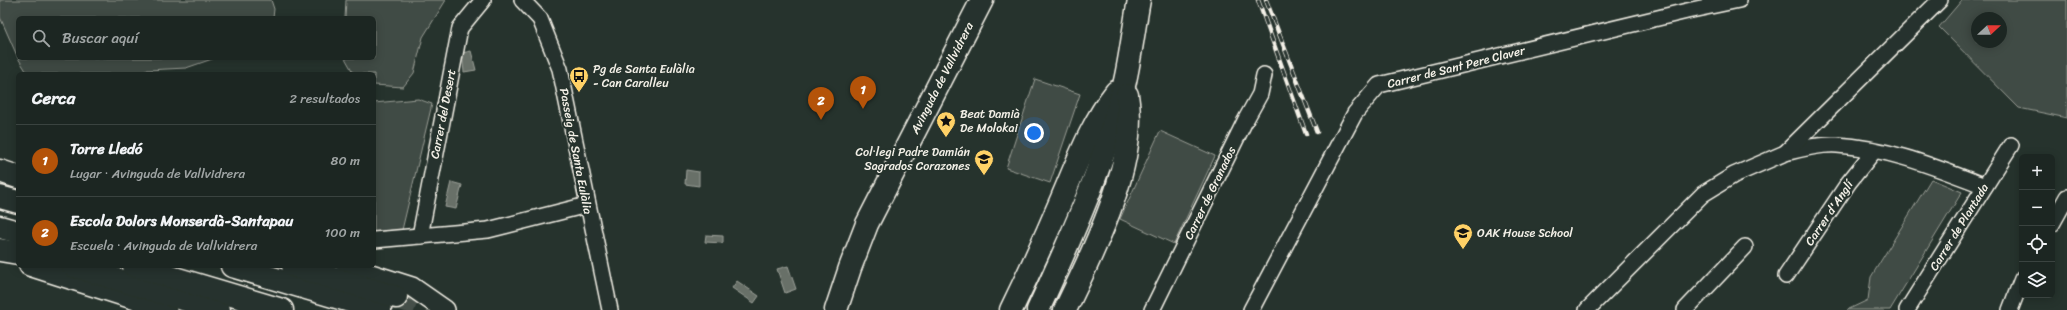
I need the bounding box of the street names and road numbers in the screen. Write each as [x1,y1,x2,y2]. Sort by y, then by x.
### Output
street label: Avinguda de Vallvidrera [904,17,980,139]
street label: Carrer de Sant Pere Claver [1385,39,1528,95]
street label: Carrer del Desert [424,67,462,161]
street label: Passeig de Santa Eulàlia [553,86,599,216]
street label: Carrer de Granados [1178,142,1242,243]
street label: Carrer d'Anglí [1799,174,1860,250]
street label: Carrer de Plantada [1923,179,1995,275]

